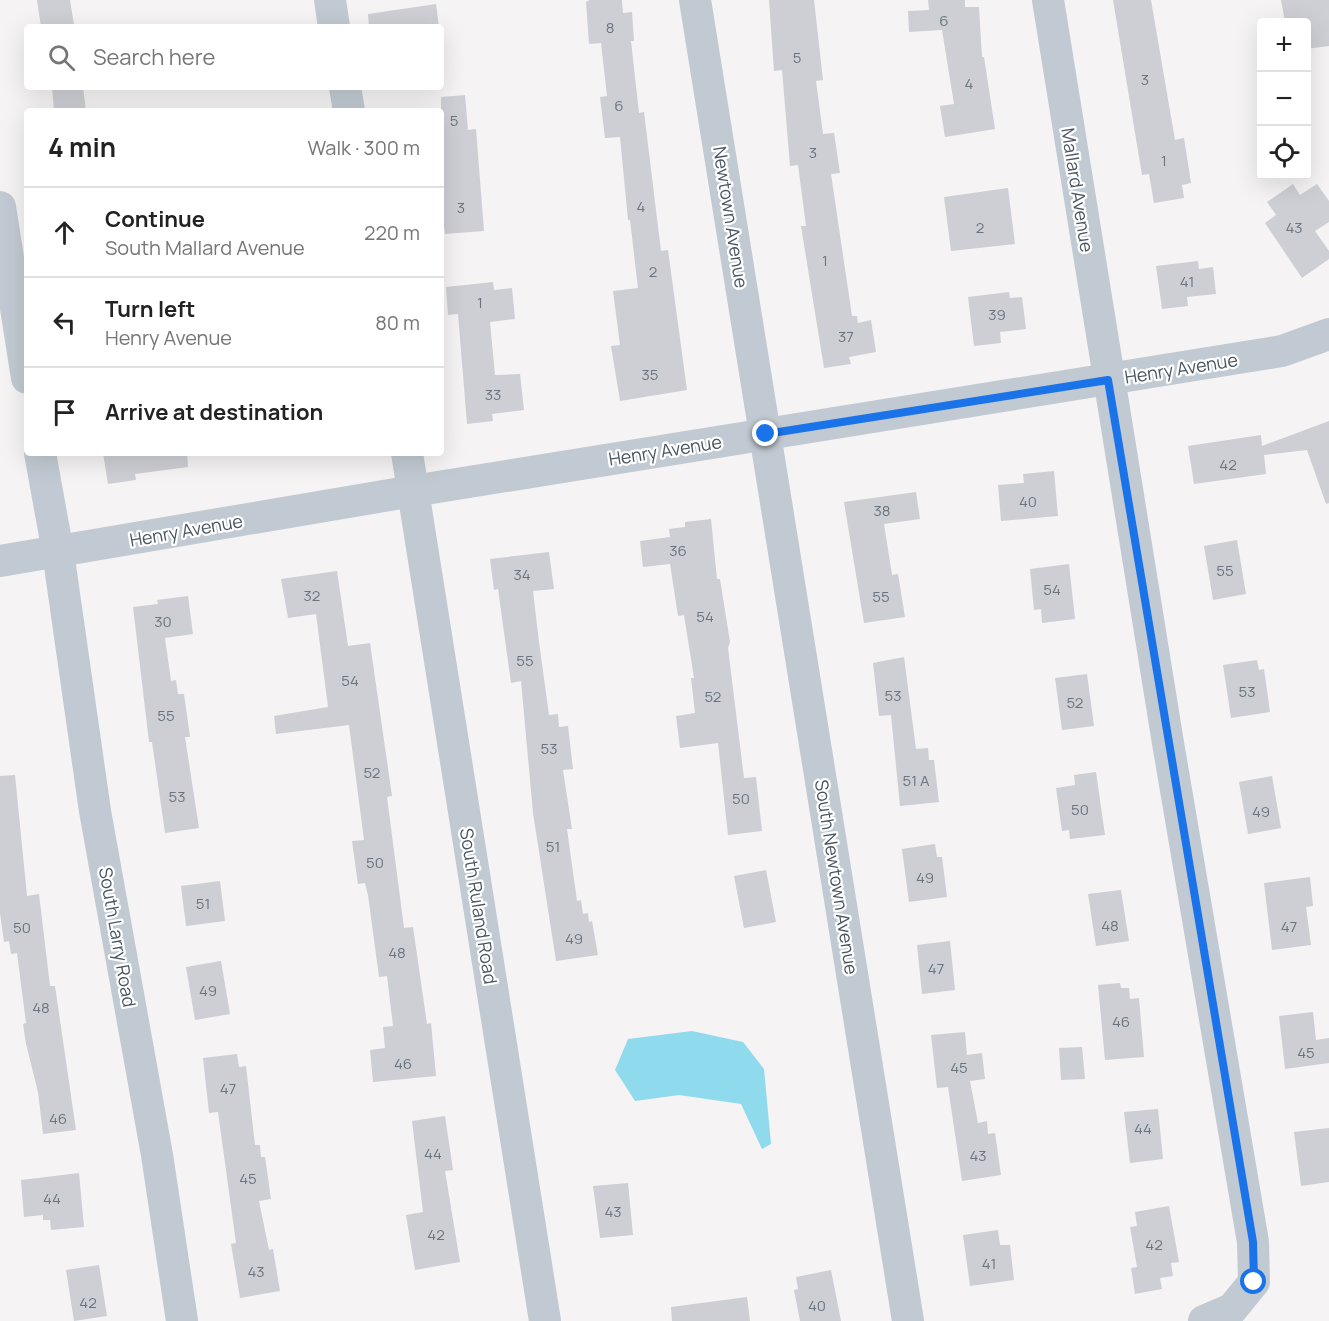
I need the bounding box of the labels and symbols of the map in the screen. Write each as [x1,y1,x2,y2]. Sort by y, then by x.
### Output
house number: 6 [939,10,949,31]
house number: 8 [606,17,614,38]
house number: 5 [793,47,801,68]
house number: 3 [1141,69,1149,90]
house number: 4 [965,73,974,94]
house number: 6 [614,95,624,116]
house number: 5 [450,110,458,131]
street label: Mallard Avenue [1056,126,1100,254]
house number: 3 [809,142,817,163]
street label: Newtown Avenue [708,144,754,290]
house number: 1 [1161,150,1167,171]
house number: 4 [637,196,646,217]
house number: 3 [457,197,465,218]
house number: 2 [976,217,984,238]
house number: 43 [1285,217,1303,238]
house number: 1 [822,250,828,271]
house number: 2 [649,261,657,282]
house number: 41 [1180,271,1194,292]
house number: 1 [477,292,483,313]
house number: 39 [988,304,1006,325]
house number: 37 [838,326,854,347]
street label: Henry Avenue [1123,347,1239,389]
house number: 35 [642,364,658,385]
house number: 33 [485,384,501,405]
route end [752,420,778,446]
street label: Henry Avenue [607,429,723,471]
house number: 42 [1219,454,1237,475]
house number: 40 [1019,491,1037,512]
house number: 38 [873,500,891,521]
street label: Henry Avenue [128,508,244,552]
house number: 36 [669,540,687,561]
house number: 55 [1216,560,1234,581]
house number: 34 [513,564,531,585]
house number: 54 [1043,579,1061,600]
house number: 32 [304,585,320,606]
house number: 55 [872,586,890,607]
house number: 54 [696,606,714,627]
house number: 30 [154,611,172,632]
house number: 55 [516,650,534,671]
house number: 54 [341,670,359,691]
house number: 53 [1239,681,1255,702]
house number: 53 [885,685,901,706]
house number: 52 [705,686,721,707]
house number: 52 [1067,692,1083,713]
house number: 55 [157,705,175,726]
house number: 53 [541,738,557,759]
house number: 52 [364,762,380,783]
house number: 51 A [902,770,930,791]
street label: South Newtown Avenue [810,778,864,976]
house number: 53 [169,786,185,807]
house number: 50 [732,788,750,809]
house number: 50 [1071,799,1089,820]
house number: 49 [1252,801,1270,822]
street label: South Ruland Road [455,826,503,986]
house number: 51 [546,836,560,857]
house number: 50 [366,852,384,873]
street label: South Larry Road [94,865,142,1009]
house number: 49 [916,867,934,888]
house number: 51 [196,893,210,914]
house number: 48 [1101,915,1119,936]
house number: 47 [1281,916,1297,937]
house number: 50 [13,917,31,938]
house number: 49 [565,928,583,949]
house number: 48 [388,942,406,963]
house number: 47 [928,958,944,979]
house number: 49 [199,980,217,1001]
house number: 48 [32,997,50,1018]
house number: 46 [1112,1011,1130,1032]
house number: 45 [1297,1042,1315,1063]
house number: 46 [394,1053,412,1074]
house number: 45 [950,1057,968,1078]
house number: 47 [220,1078,236,1099]
house number: 46 [49,1108,67,1129]
house number: 44 [1134,1118,1152,1139]
house number: 44 [424,1143,442,1164]
house number: 43 [969,1145,987,1166]
house number: 45 [239,1168,257,1189]
house number: 44 [43,1188,61,1209]
house number: 43 [604,1201,622,1222]
house number: 42 [427,1224,445,1245]
house number: 42 [1145,1234,1163,1255]
house number: 41 [982,1253,996,1274]
house number: 43 [247,1261,265,1282]
route start [1240,1268,1266,1294]
house number: 42 [79,1292,97,1313]
house number: 40 [808,1295,826,1316]

